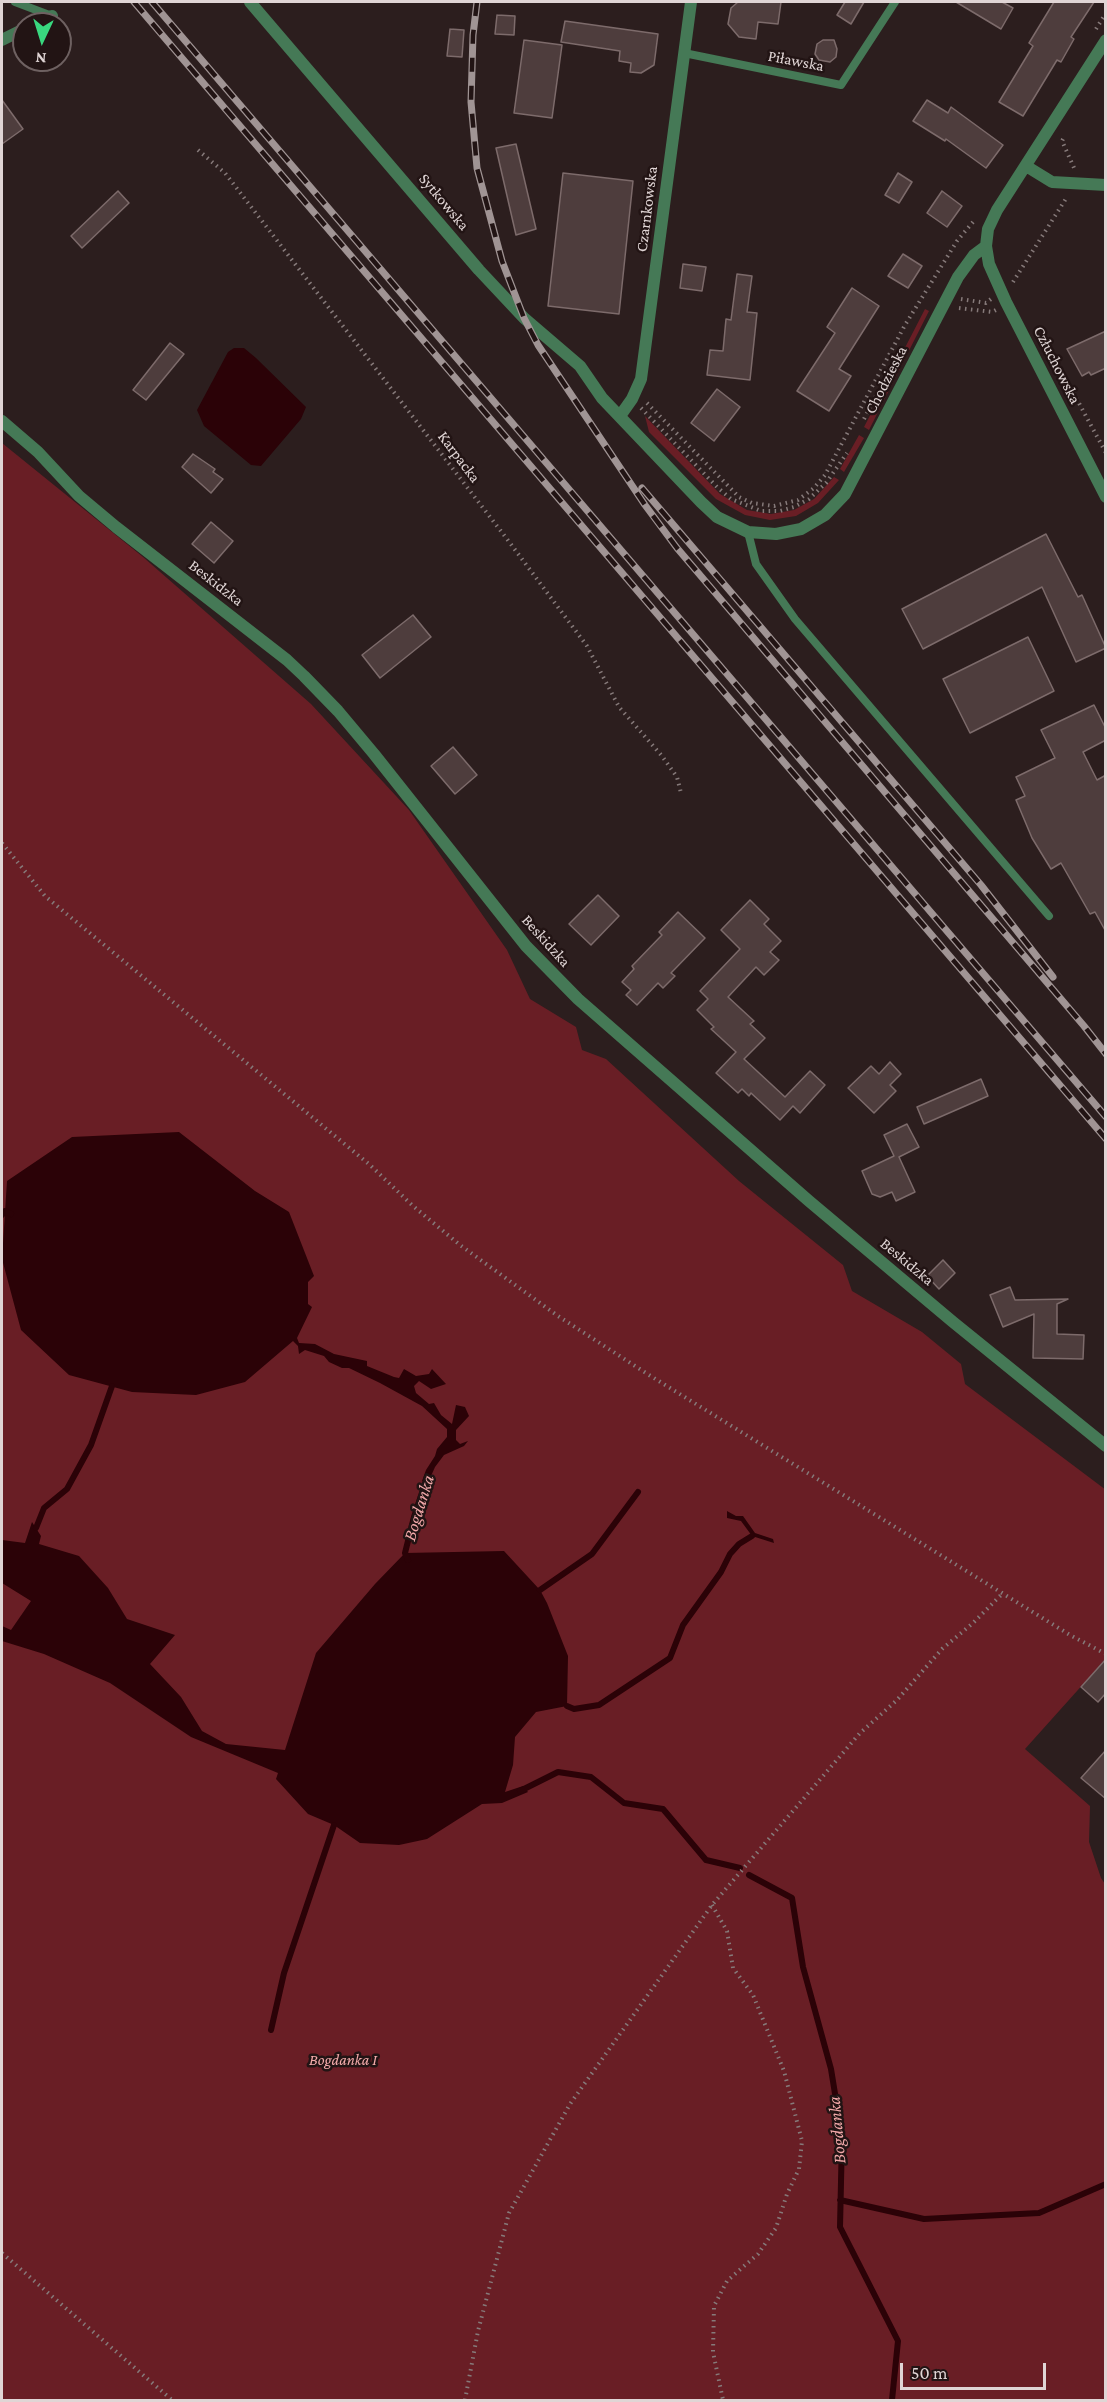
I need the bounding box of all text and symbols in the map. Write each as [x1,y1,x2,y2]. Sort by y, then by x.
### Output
north arrow [12,12,72,72]
street label: Piławska [766,46,826,76]
text: N [35,50,47,67]
street label: Czarnkowska [632,165,662,253]
street label: Sytkowska [415,170,473,234]
street label: Człuchowska [1029,323,1085,407]
street label: Chodzieska [861,343,911,417]
street label: Karpacka [433,427,485,487]
street label: Beskidzka [185,556,247,610]
street label: Beskidzka [517,911,575,971]
street label: Beskidzka [876,1234,938,1290]
water label: Bogdanka [399,1472,439,1544]
park label: Bogdanka I [309,2050,377,2070]
water label: Bogdanka [823,2095,851,2165]
scale bar [903,2351,1048,2389]
text: 50 m [911,2363,948,2383]

